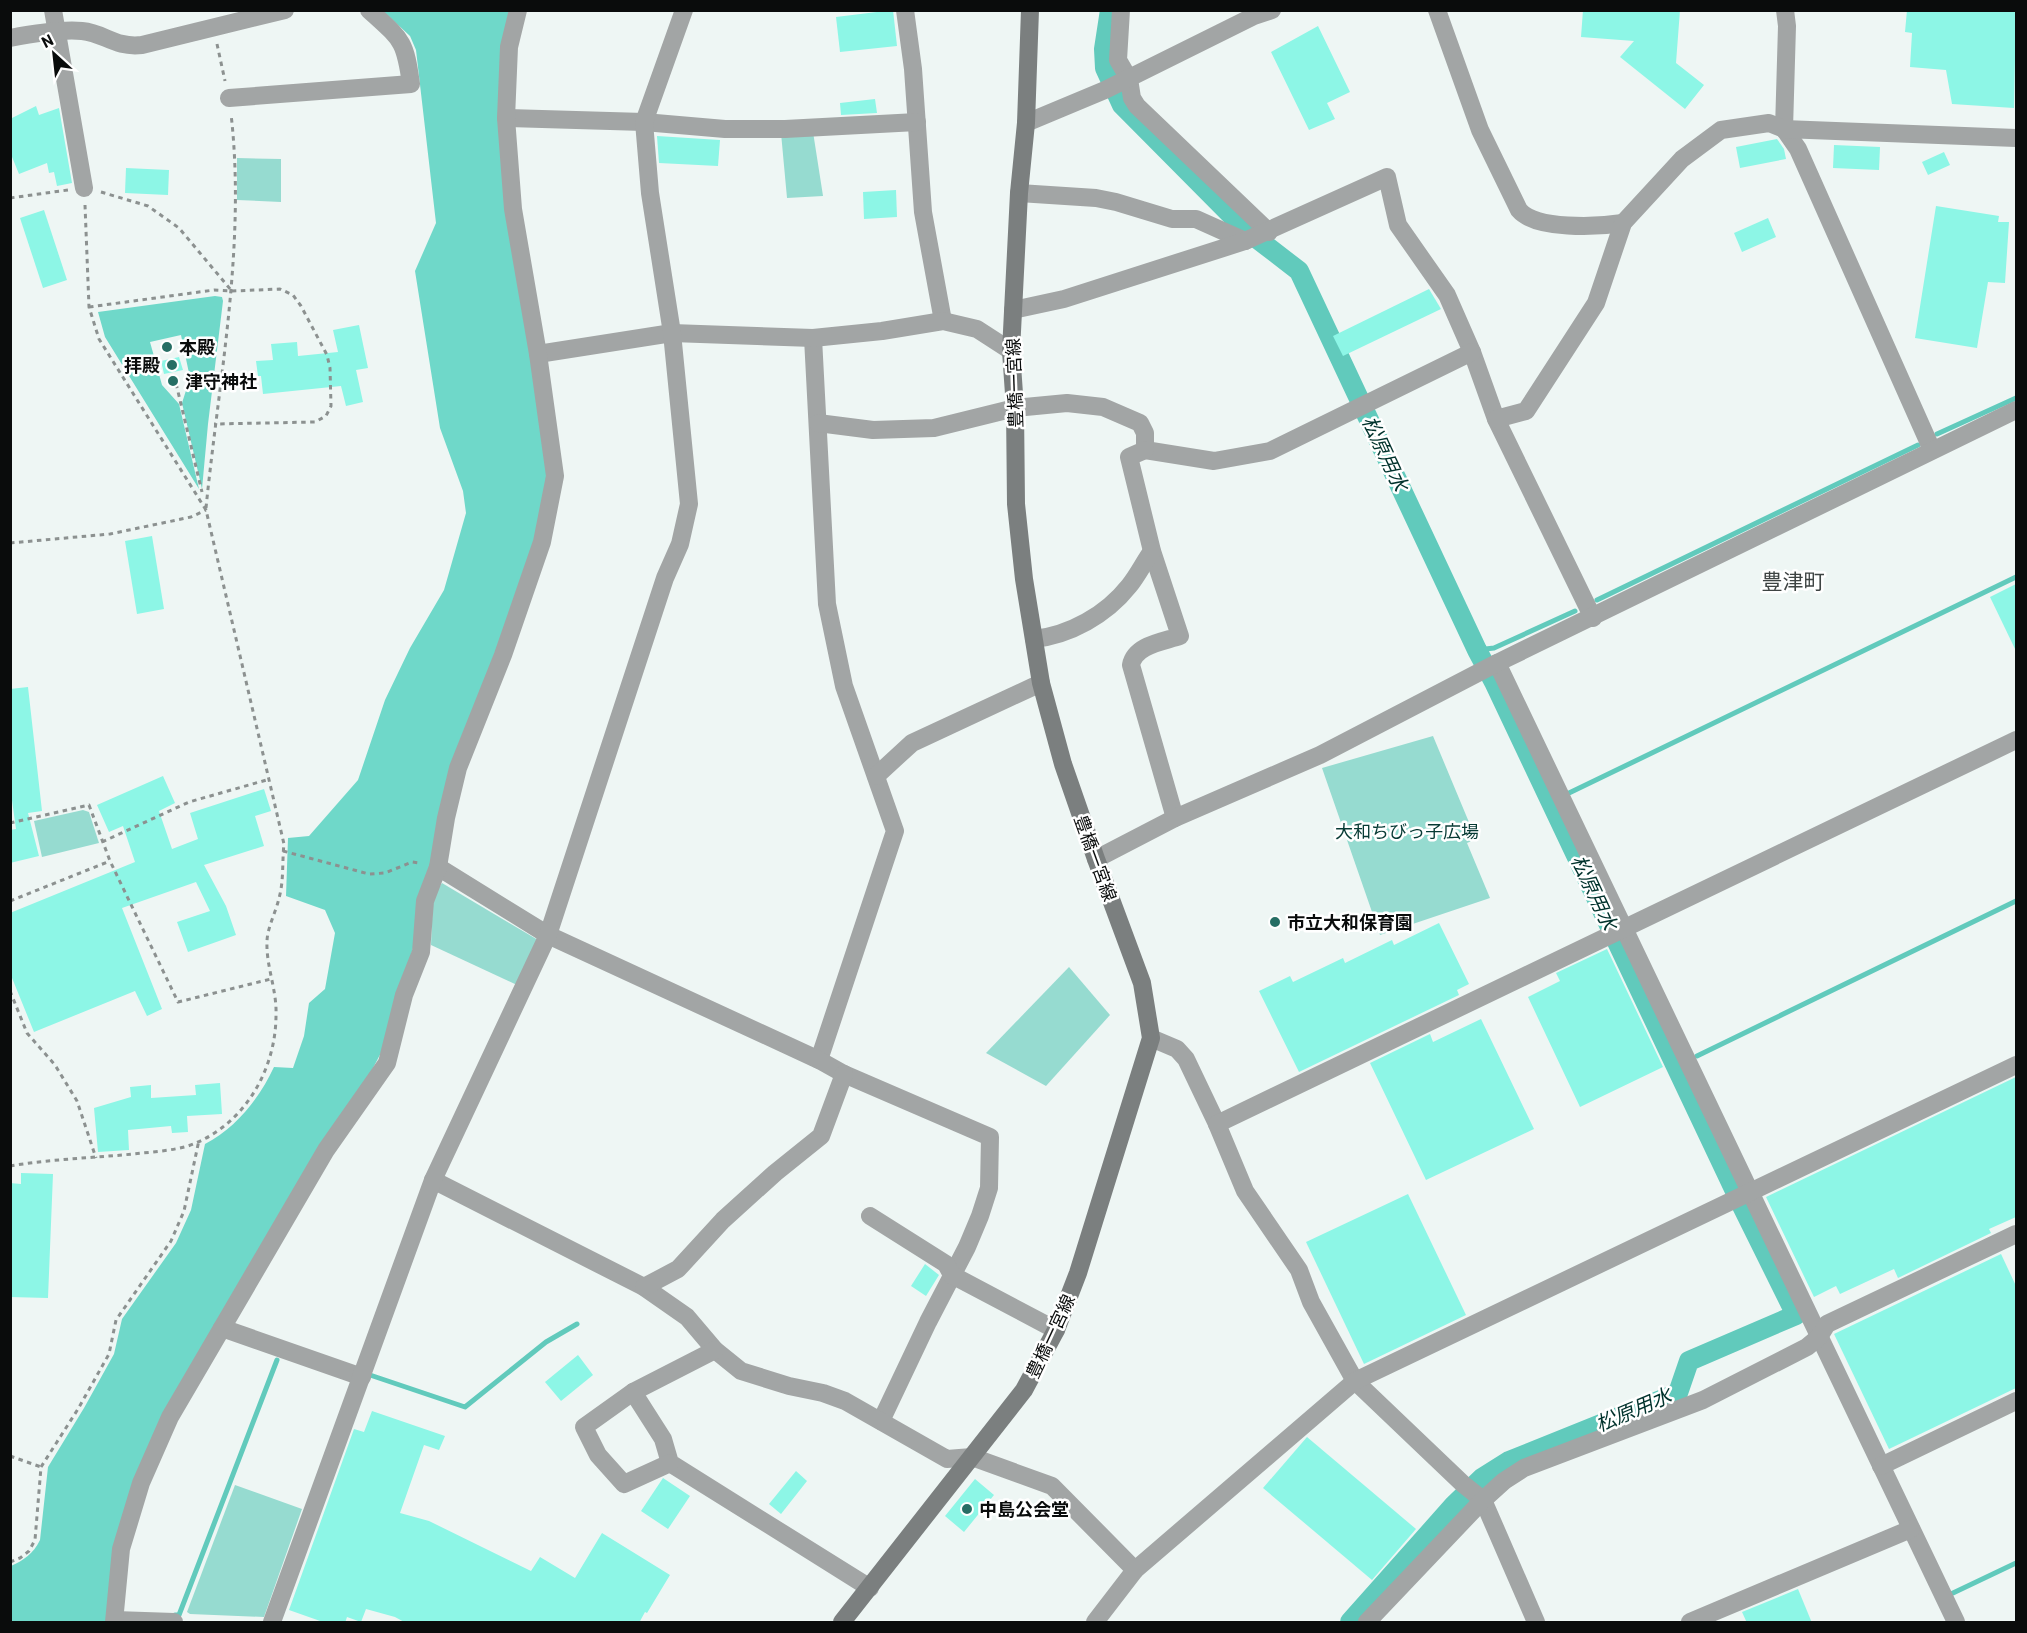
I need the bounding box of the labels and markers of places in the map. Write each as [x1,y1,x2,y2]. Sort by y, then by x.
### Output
place label: 本殿 [179,336,215,358]
marker: 本殿 [160,340,174,354]
place label: 拝殿 [124,354,160,376]
marker: 拝殿 [165,358,179,372]
place label: 津守神社 [185,370,257,392]
marker: 津守神社 [166,374,180,388]
place label: 市立大和保育園 [1287,911,1413,933]
marker: 市立大和保育園 [1268,915,1282,929]
place label: 中島公会堂 [979,1498,1069,1520]
marker: 中島公会堂 [960,1502,974,1516]

